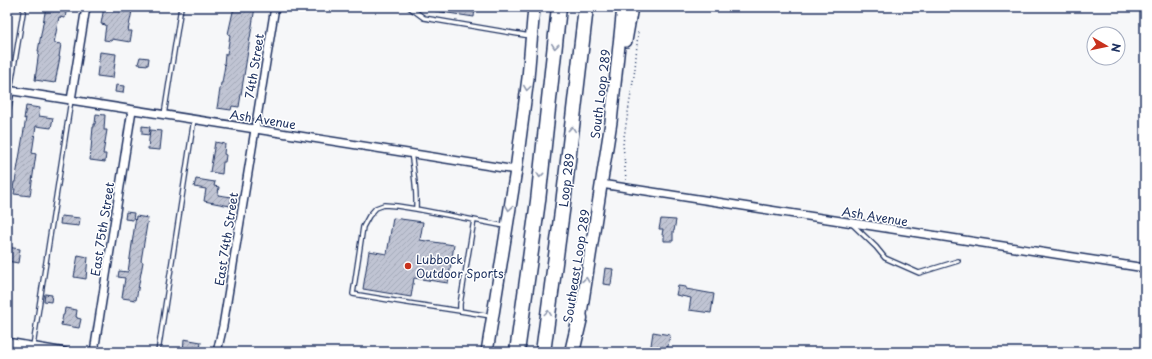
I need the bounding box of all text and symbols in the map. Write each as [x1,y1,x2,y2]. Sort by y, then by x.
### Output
north arrow [1086,26,1126,66]
street label: 74th Street [240,32,268,100]
text: N [1107,42,1125,54]
one-way arrow [551,43,560,49]
street label: South Loop 289 [586,48,614,140]
one-way arrow [522,85,531,91]
street label: Ash Avenue [229,105,298,133]
one-way arrow [567,126,576,132]
street label: Loop 289 [554,152,578,208]
one-way arrow [536,172,545,178]
street label: East 75th Street [86,181,118,277]
street label: East 74th Street [210,191,242,287]
street label: Ash Avenue [841,202,910,230]
one-way arrow [506,205,514,211]
street label: Southeast Loop 289 [558,208,594,324]
place label: Lubbock Outdoor Sports [416,250,504,282]
marker: Lubbock Outdoor Sports [403,261,413,271]
one-way arrow [581,277,590,283]
one-way arrow [543,310,552,316]

